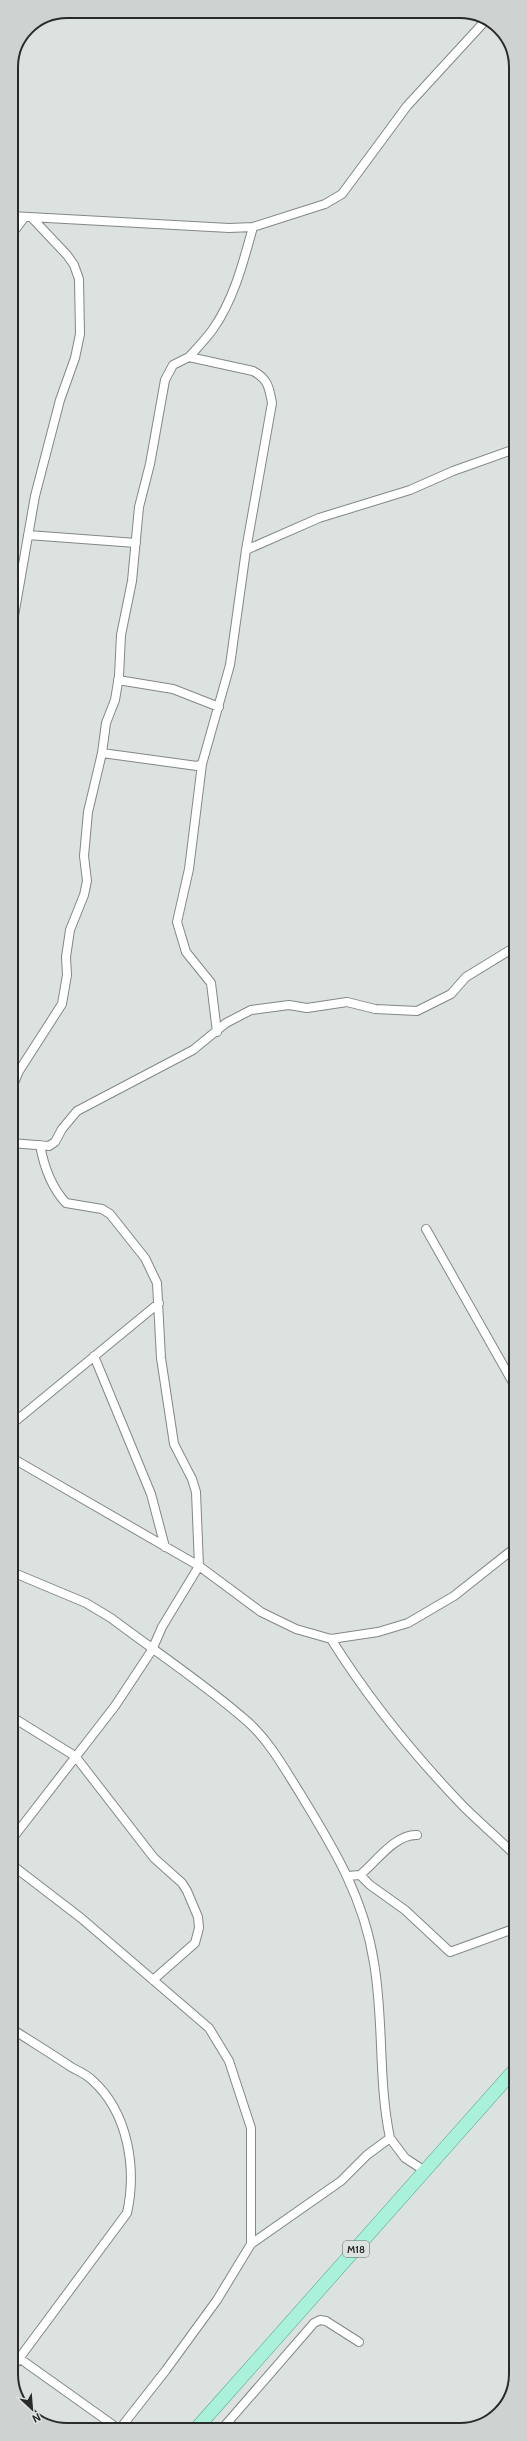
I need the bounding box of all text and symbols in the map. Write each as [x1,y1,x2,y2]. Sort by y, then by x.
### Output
road number: M18 [343,2241,369,2257]
north arrow [12,2389,52,2429]
text: N [30,2410,43,2426]

